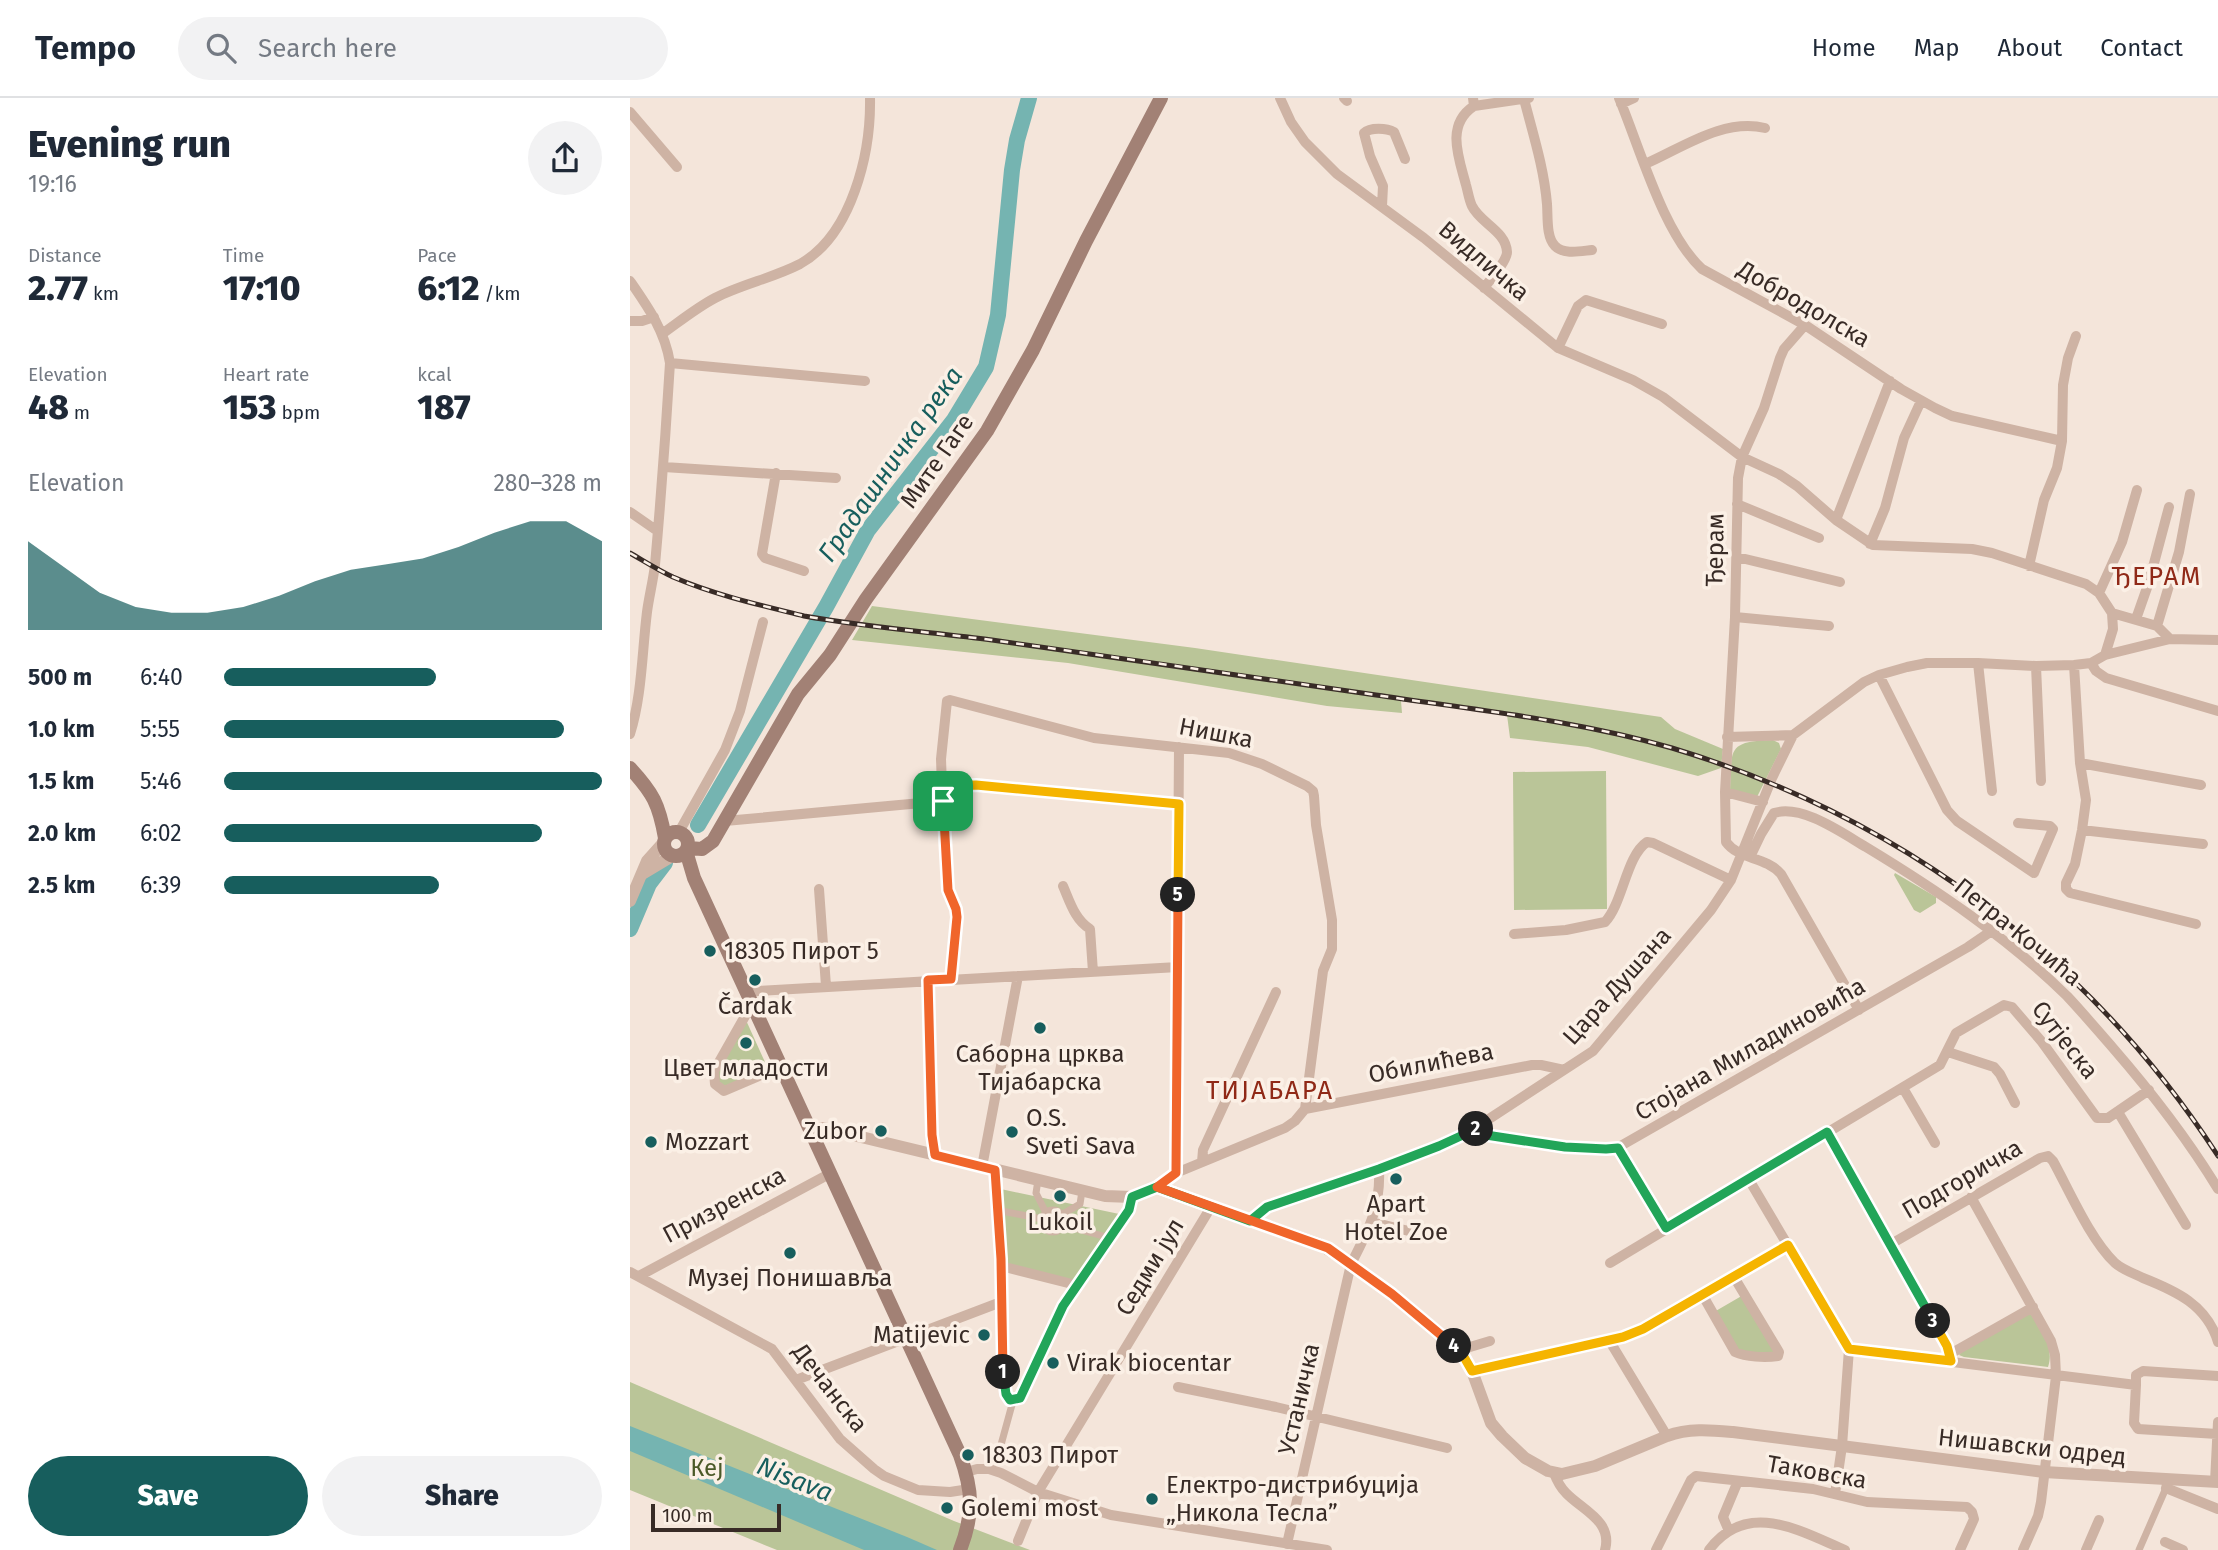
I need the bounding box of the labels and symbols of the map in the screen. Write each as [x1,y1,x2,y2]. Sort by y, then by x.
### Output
street label: Видличка [1433,215,1535,307]
street label: Добродолска [1732,254,1875,353]
water label: Градашничка река [811,361,969,568]
street label: Мите Гаге [894,409,980,513]
street label: Ђерам [1700,513,1730,587]
district label: ЂЕРАМ [2111,561,2203,592]
street label: Нишка [1177,712,1255,754]
pin [913,771,973,831]
street label: Петра Кочића [1949,872,2087,992]
pin: 5 [1160,878,1196,912]
street label: Цара Душана [1557,922,1677,1050]
place label: 18305 Пирот 5 [724,937,879,965]
marker: 18305 Пирот 5 [702,943,718,959]
marker: Čardak [747,972,763,988]
street label: Стојана Миладиновића [1630,972,1870,1126]
place label: Čardak [718,991,793,1020]
street label: Сутјеска [2026,996,2104,1084]
marker: Саборна црква Тијабарска [1032,1020,1048,1036]
marker: Цвет младости [738,1035,754,1051]
street label: Обилићева [1366,1037,1496,1089]
place label: Саборна црква Тијабарска [955,1040,1125,1096]
place label: Цвет младости [663,1054,829,1082]
district label: ТИЈАБАРА [1206,1075,1334,1106]
place label: O.S. Sveti Sava [1026,1104,1136,1160]
pin: 2 [1458,1112,1494,1146]
place label: Zubor [803,1117,868,1145]
marker: Zubor [873,1123,889,1139]
marker: O.S. Sveti Sava [1004,1124,1020,1140]
place label: Mozzart [665,1128,749,1156]
street label: Подгоричка [1897,1133,2027,1225]
marker: Mozzart [643,1134,659,1150]
street label: Призренска [658,1161,790,1249]
marker: Apart Hotel Zoe [1388,1171,1404,1187]
marker: Lukoil [1052,1188,1068,1204]
place label: Apart Hotel Zoe [1344,1190,1448,1246]
place label: Lukoil [1027,1208,1093,1236]
street label: Седми јул [1110,1213,1190,1321]
marker: Музеј Понишавља [782,1245,798,1261]
place label: Музеј Понишавља [688,1264,892,1292]
pin: 3 [1916,1304,1950,1338]
place label: Matijevic [873,1321,970,1349]
marker: Matijevic [976,1327,992,1343]
pin: 4 [1436,1328,1472,1364]
street label: Дечанска [786,1337,873,1438]
street label: Устаничка [1273,1341,1325,1457]
place label: Virak biocentar [1067,1349,1232,1377]
pin: 1 [986,1354,1020,1390]
marker: Virak biocentar [1045,1355,1061,1371]
street label: Нишавски одред [1937,1423,2127,1471]
place label: 18303 Пирот [982,1441,1118,1469]
marker: 18303 Пирот [960,1447,976,1463]
street label: Таковска [1765,1449,1869,1495]
water label: Nisava [752,1450,837,1509]
park label: Кеј [690,1454,724,1482]
place label: Електро-дистрибуција „Никола Тесла” [1166,1471,1419,1527]
marker: Електро-дистрибуција „Никола Тесла” [1144,1491,1160,1507]
place label: Golemi most [961,1494,1099,1522]
marker: Golemi most [939,1500,955,1516]
scale bar [651,1501,780,1533]

